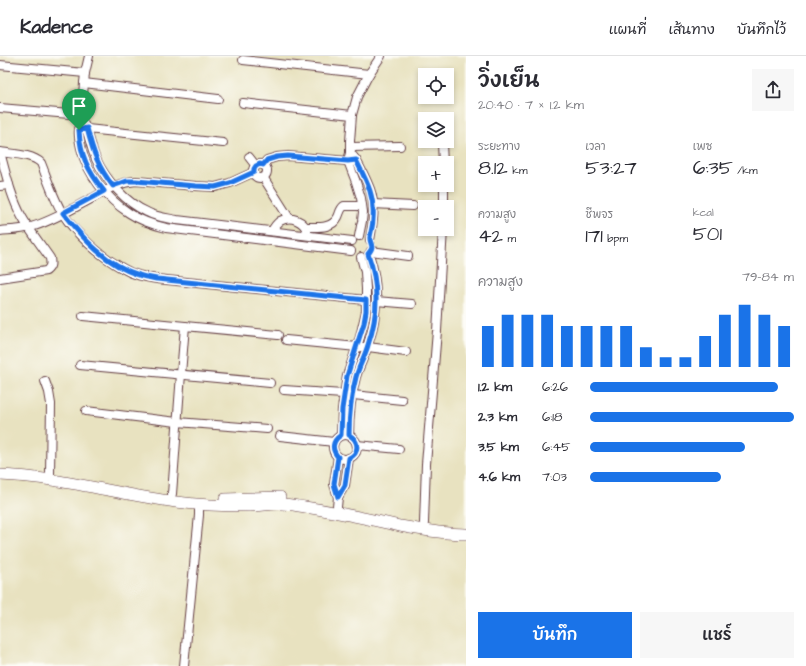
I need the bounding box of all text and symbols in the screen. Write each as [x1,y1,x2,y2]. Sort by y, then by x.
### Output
text: Kadence [20,14,93,41]
text: แผนที่ [609,20,646,40]
text: เส้นทาง [668,20,715,40]
text: บันทึกไว้ [737,20,786,40]
text: วิ่งเย็น [478,65,540,96]
map controls [418,68,454,236]
button: locate [418,68,454,104]
button: share [752,69,794,111]
pin [62,89,96,130]
icon: arrive [68,95,90,117]
text: 20:40 · 7 × 1.2 km [478,96,584,114]
button: layers [418,112,454,148]
text: ระยะทาง [478,139,520,154]
text: เวลา [585,139,606,154]
text: เพซ [693,139,712,154]
text: 8.12 [478,154,508,182]
text: 53:27 [585,154,637,182]
text: 6:35 [693,154,733,182]
button: + [418,156,454,192]
text: km [508,163,528,178]
text: /km [733,163,758,178]
button: − [418,200,454,236]
text: kcal [693,205,714,220]
text: ความสูง [478,207,516,222]
text: ชีพจร [585,207,613,222]
text: 501 [693,220,722,248]
text: 42 [478,222,503,250]
text: 171 [585,222,603,250]
text: m [503,231,516,246]
text: bpm [603,231,628,246]
text: 79–84 m [742,268,794,286]
text: ความสูง [478,273,523,291]
text: 1.2 km [478,378,512,396]
text: 6:26 [542,378,568,396]
text: 2.3 km [478,408,517,426]
text: 6:18 [542,408,562,426]
text: 3.5 km [478,438,519,456]
text: 6:45 [542,438,570,456]
text: 4.6 km [478,468,520,486]
text: 7:03 [542,468,567,486]
button: บันทึก [478,612,632,658]
button: แชร์ [640,612,794,658]

